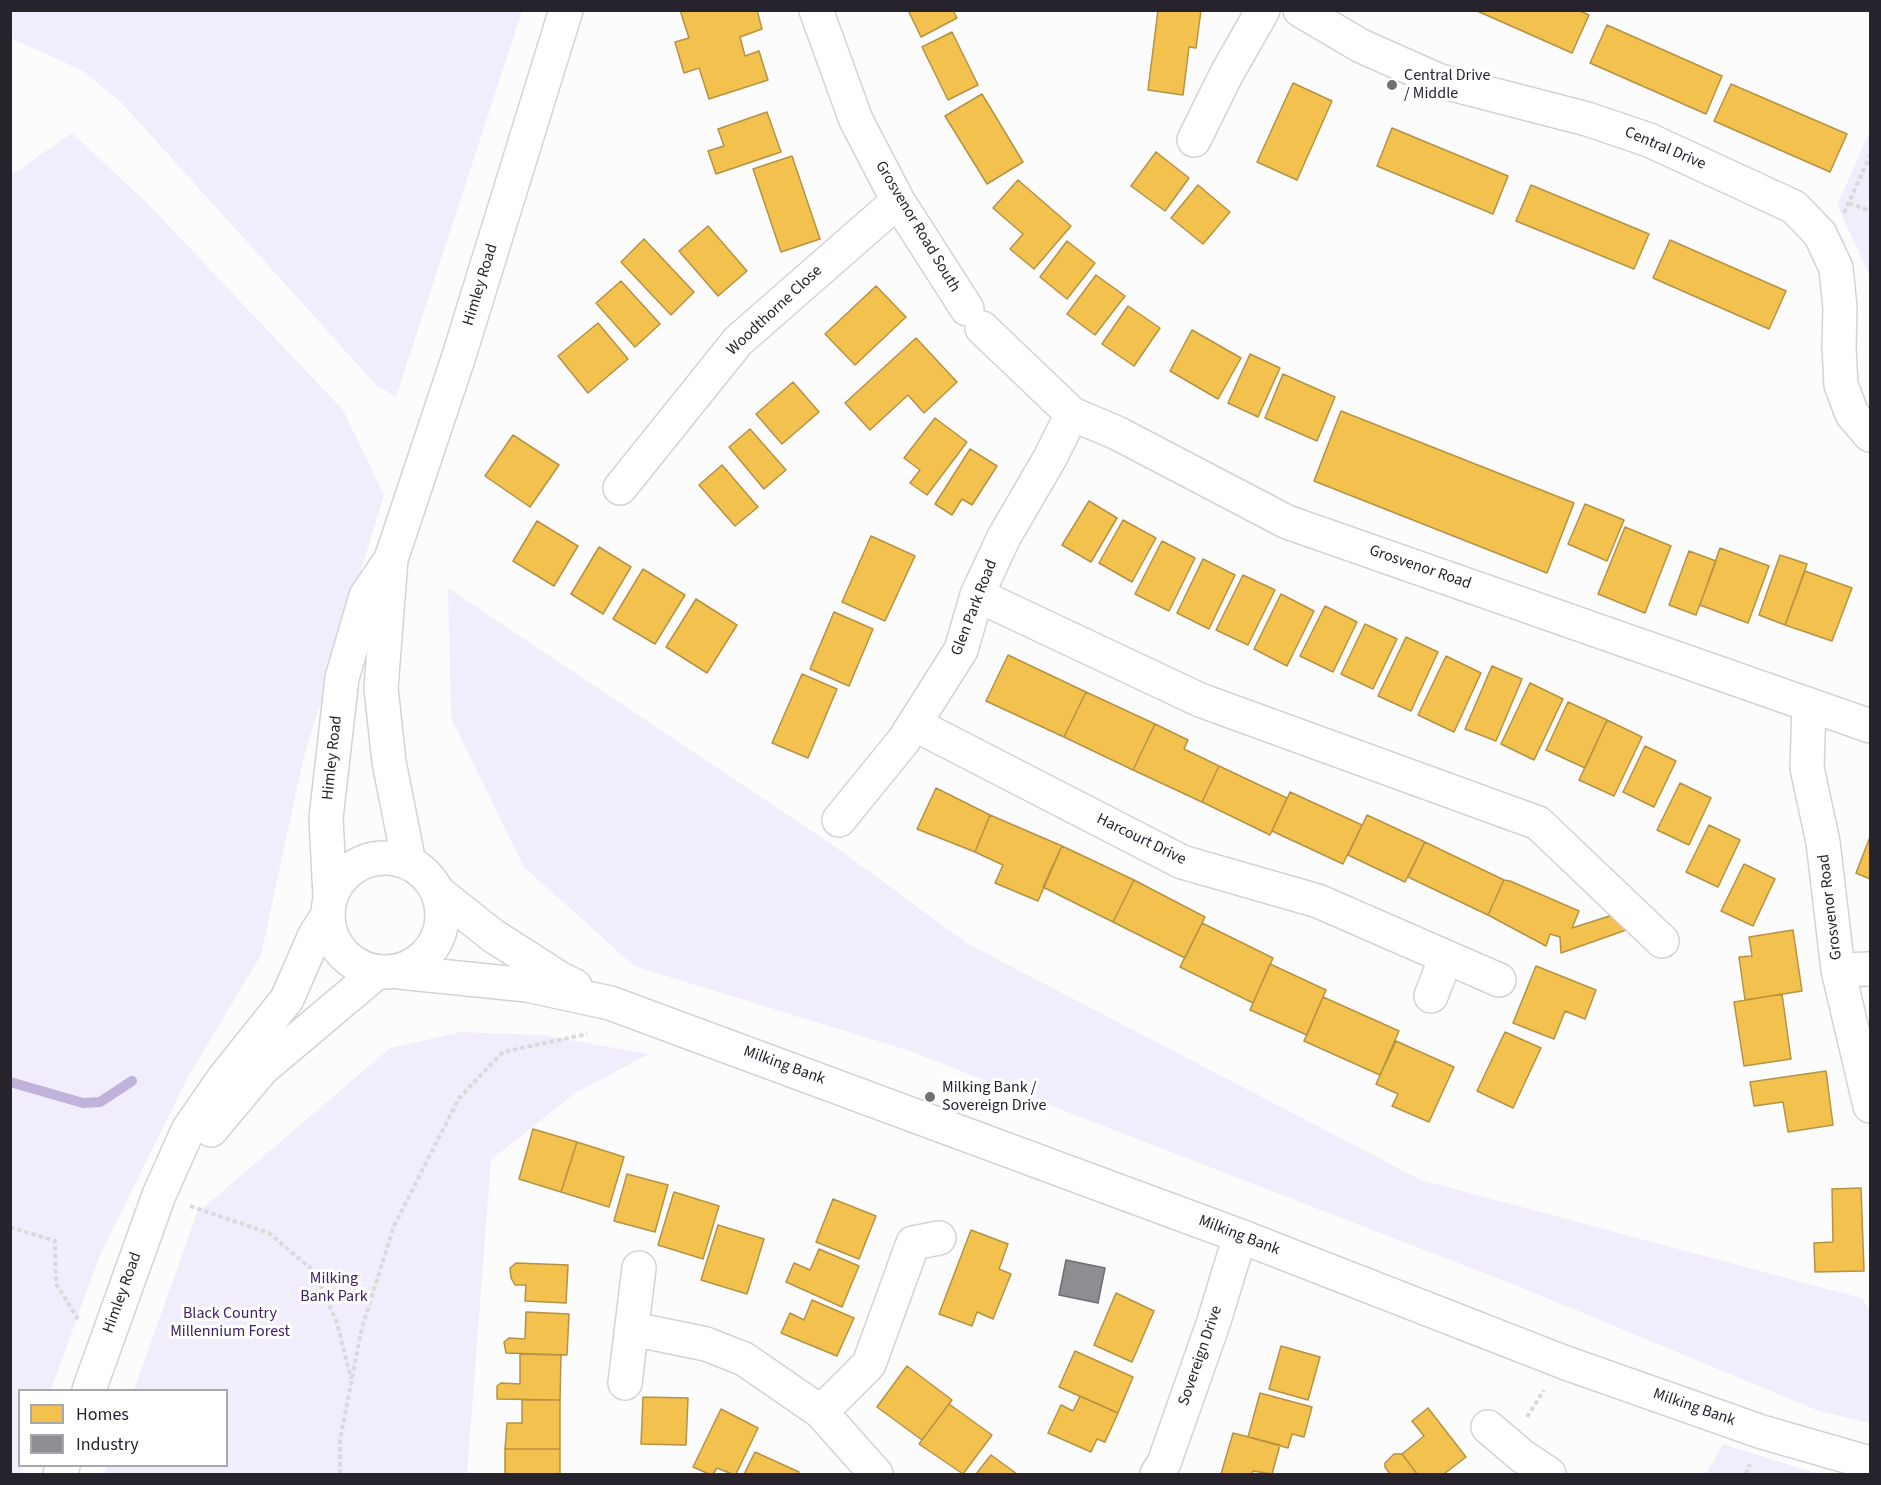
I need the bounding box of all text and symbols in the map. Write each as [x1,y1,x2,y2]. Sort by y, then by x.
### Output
place label: Central Drive / Middle [1404,66,1490,104]
marker: Central Drive / Middle [1385,78,1399,92]
street label: Central Drive [1621,123,1709,175]
street label: Grosvenor Road South [870,158,964,296]
street label: Himley Road [459,242,503,328]
street label: Woodthorne Close [723,262,827,360]
street label: Grosvenor Road [1367,542,1473,594]
street label: Glen Park Road [948,557,1002,659]
street label: Himley Road [319,715,347,801]
street label: Harcourt Drive [1093,810,1189,870]
street label: Grosvenor Road [1815,853,1847,961]
street label: Milking Bank [740,1042,828,1090]
place label: Milking Bank / Sovereign Drive [942,1078,1046,1116]
marker: Milking Bank / Sovereign Drive [923,1090,937,1104]
street label: Milking Bank [1196,1212,1282,1260]
street label: Himley Road [99,1250,147,1336]
park label: Milking Bank Park [300,1269,368,1307]
street label: Sovereign Drive [1175,1303,1227,1409]
park label: Black Country Millennium Forest [170,1304,290,1342]
street label: Milking Bank [1650,1385,1738,1431]
legend [18,1389,228,1467]
text: Homes [76,1402,129,1427]
text: Industry [76,1432,139,1457]

